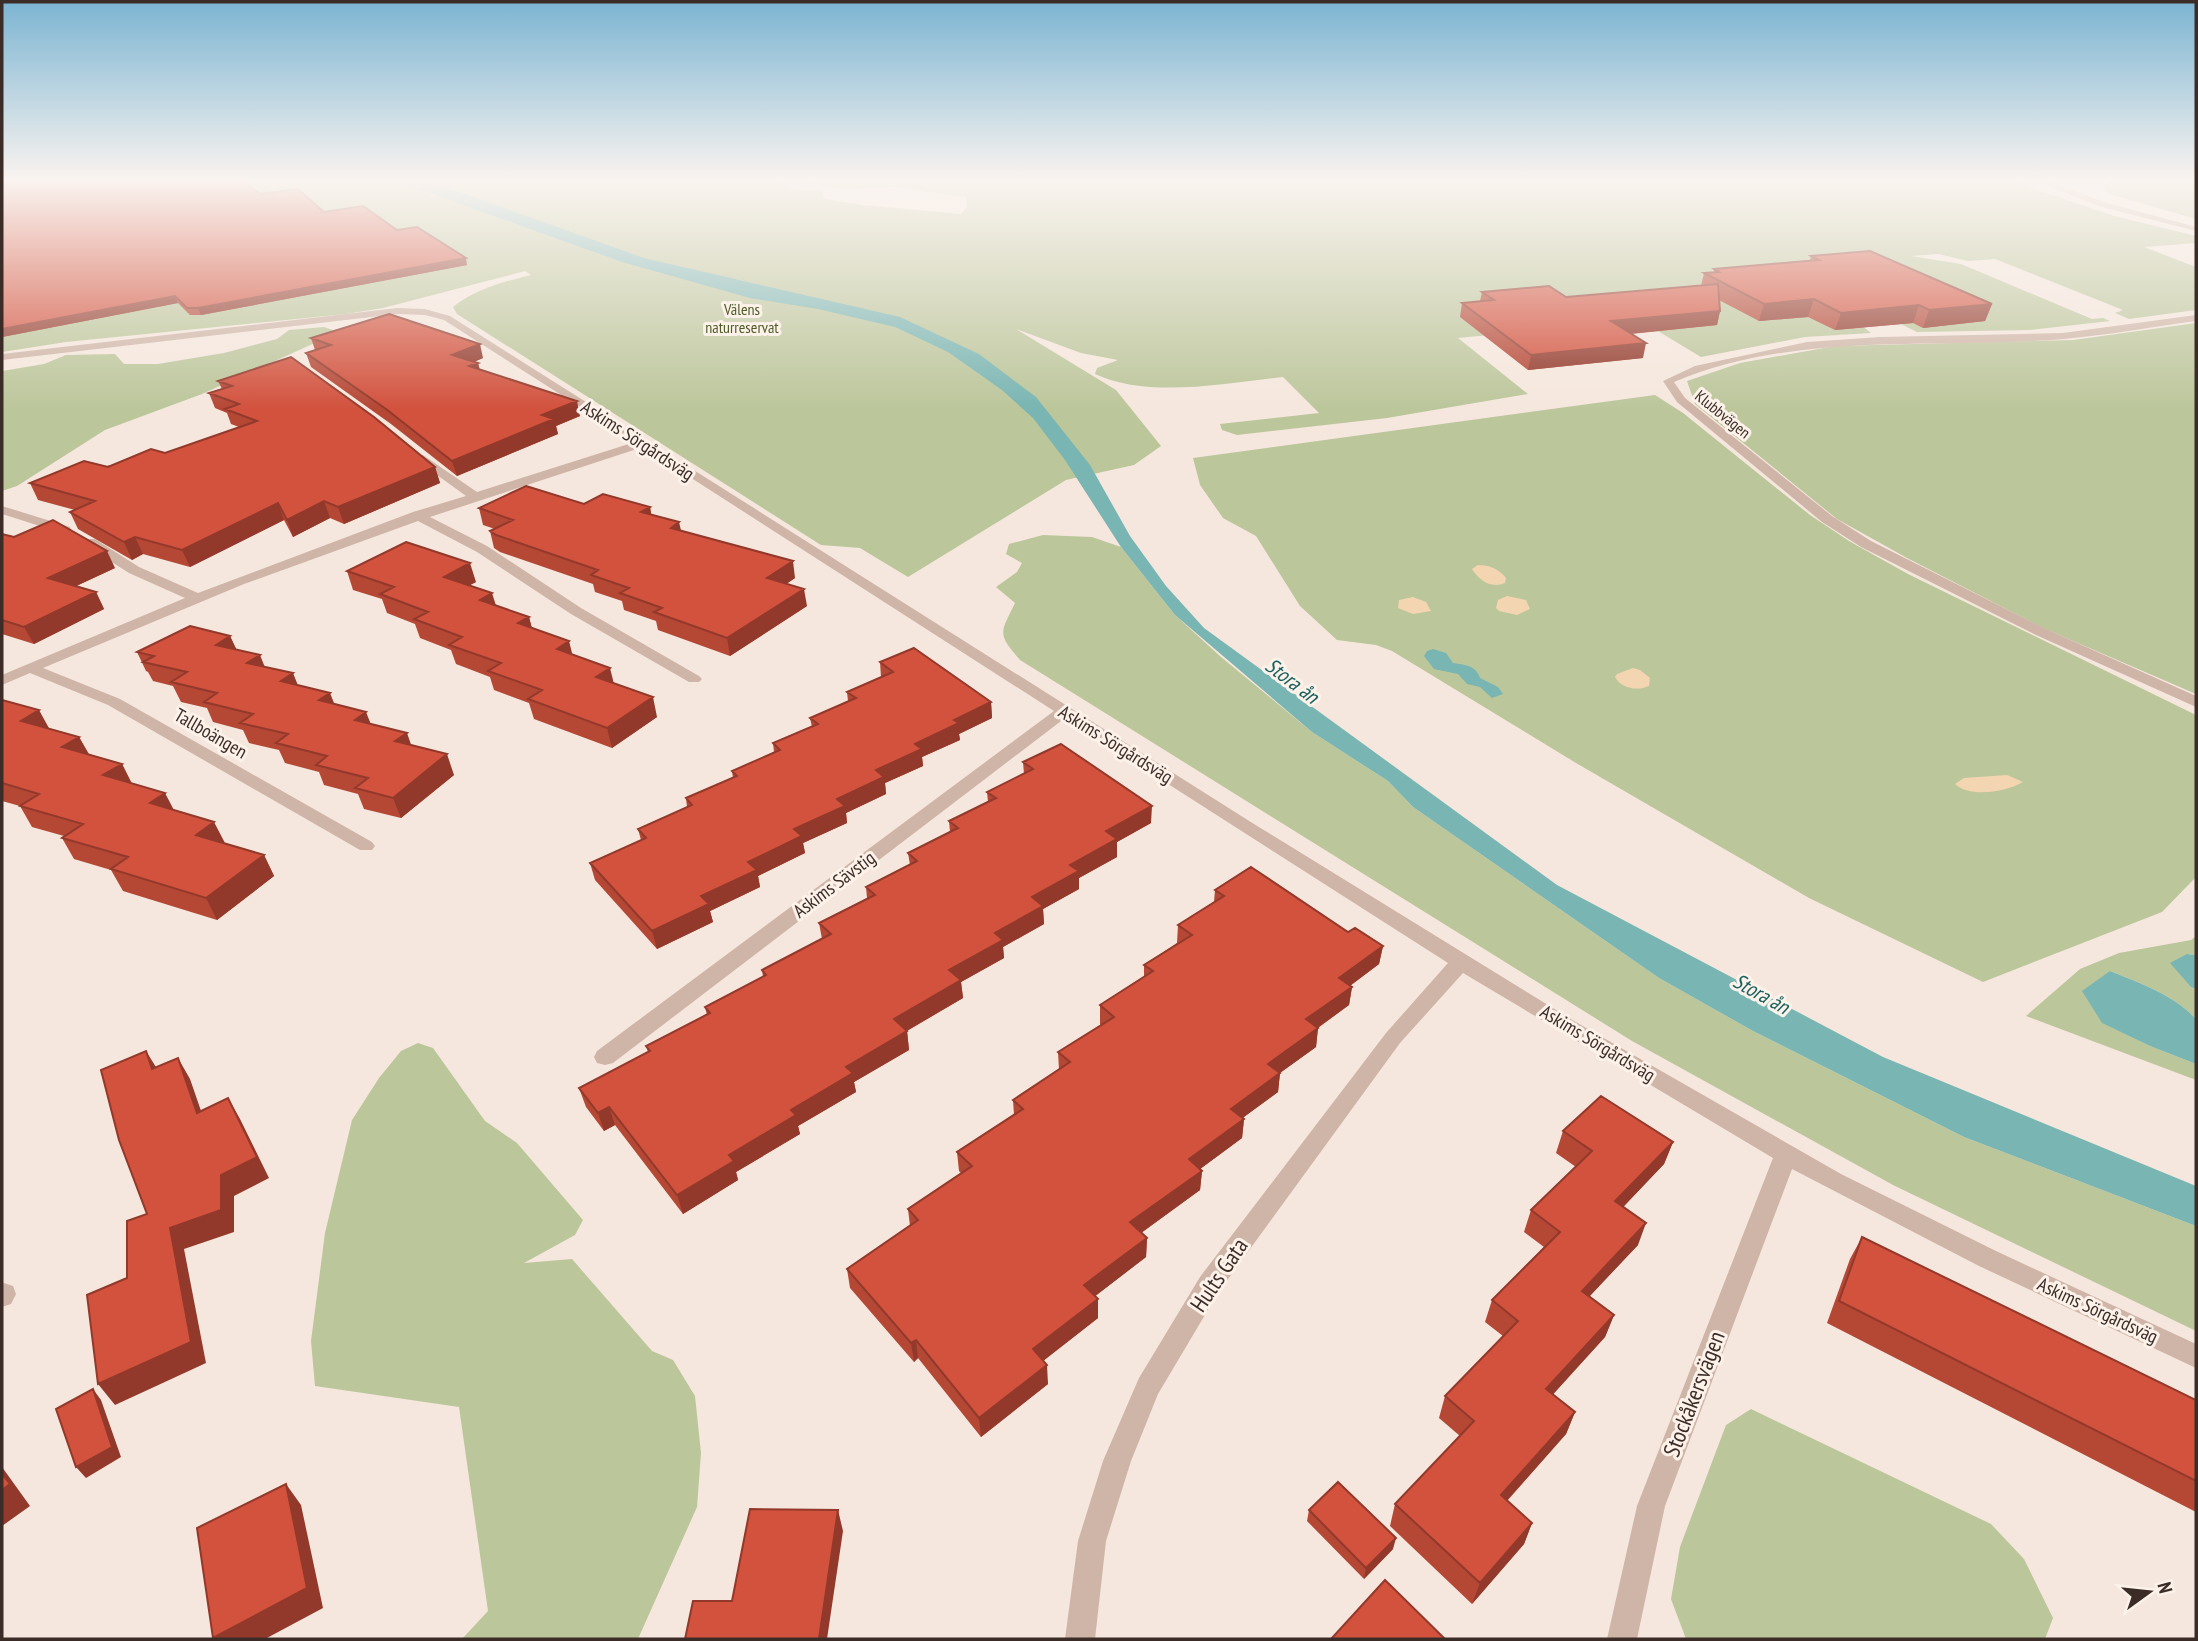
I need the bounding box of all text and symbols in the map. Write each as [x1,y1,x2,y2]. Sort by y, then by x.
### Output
park label: Välens naturreservat [705,299,779,337]
street label: Klubbvägen [1691,386,1755,442]
street label: Askims Sörgårdsväg [577,395,699,485]
water label: Stora ån [1260,652,1326,710]
street label: Askims Sörgårdsväg [1054,699,1178,789]
street label: Tallboängen [170,703,252,763]
street label: Askims Sävstig [788,845,880,923]
water label: Stora ån [1728,967,1796,1021]
street label: Askims Sörgårdsväg [1536,999,1660,1087]
street label: Hults Gata [1183,1232,1254,1317]
street label: Askims Sörgårdsväg [2034,1272,2162,1348]
street label: Stockåkersvägen [1656,1327,1731,1461]
north arrow [2114,1557,2184,1627]
text: N [2153,1580,2178,1596]

